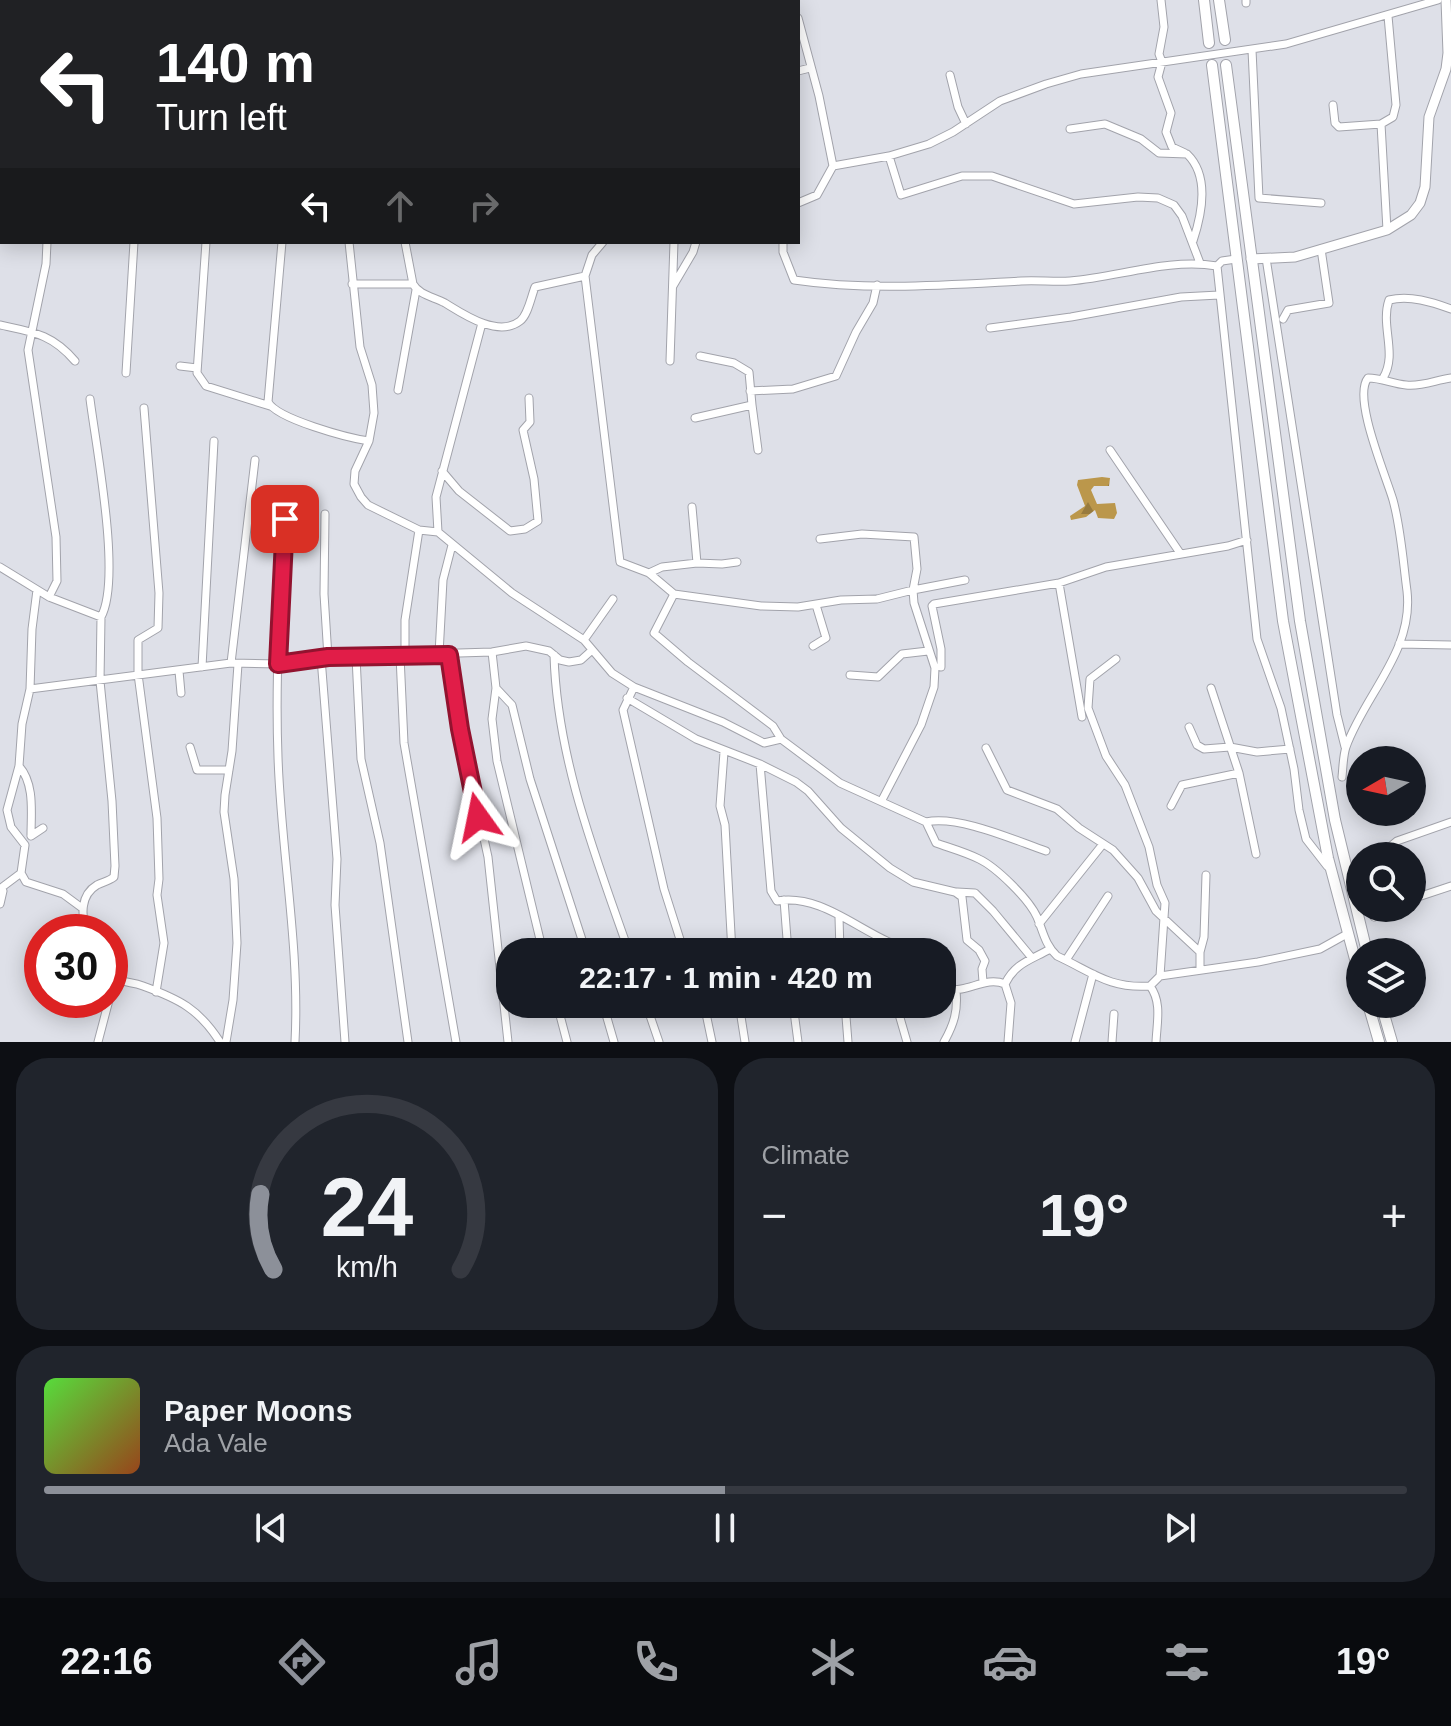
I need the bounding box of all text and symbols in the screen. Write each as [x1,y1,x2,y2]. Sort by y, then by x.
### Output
text: 140 m [156,31,315,94]
icon: left [24,32,128,136]
text: Turn left [156,97,287,138]
icon: left [294,184,338,228]
icon: ahead [378,184,422,228]
icon: right [462,184,506,228]
pin [251,485,319,553]
icon: arrive [263,497,307,541]
north arrow [1346,746,1426,826]
map controls [1346,746,1426,1018]
position arrow [436,775,520,859]
button: search [1346,842,1426,922]
speed limit sign: 30 [24,914,128,1018]
button: layers [1346,938,1426,1018]
text: 22:17 · 1 min · 420 m [579,961,873,994]
text: Climate [762,1140,850,1170]
text: 24 [320,1161,413,1254]
text: 19° [1039,1182,1130,1249]
text: − [762,1191,787,1240]
text: + [1381,1191,1407,1240]
text: km/h [336,1251,398,1283]
text: Paper Moons [164,1394,352,1427]
text: Ada Vale [164,1428,268,1458]
icon: previous [249,1506,293,1550]
icon: pause [703,1506,747,1550]
icon: next [1158,1506,1202,1550]
icon: directions [274,1634,330,1690]
icon: music [451,1634,507,1690]
icon: phone [628,1634,684,1690]
icon: climate [805,1634,861,1690]
icon: car [982,1634,1038,1690]
icon: filters [1159,1634,1215,1690]
text: 22:16 [61,1641,153,1682]
text: 19° [1336,1641,1390,1682]

